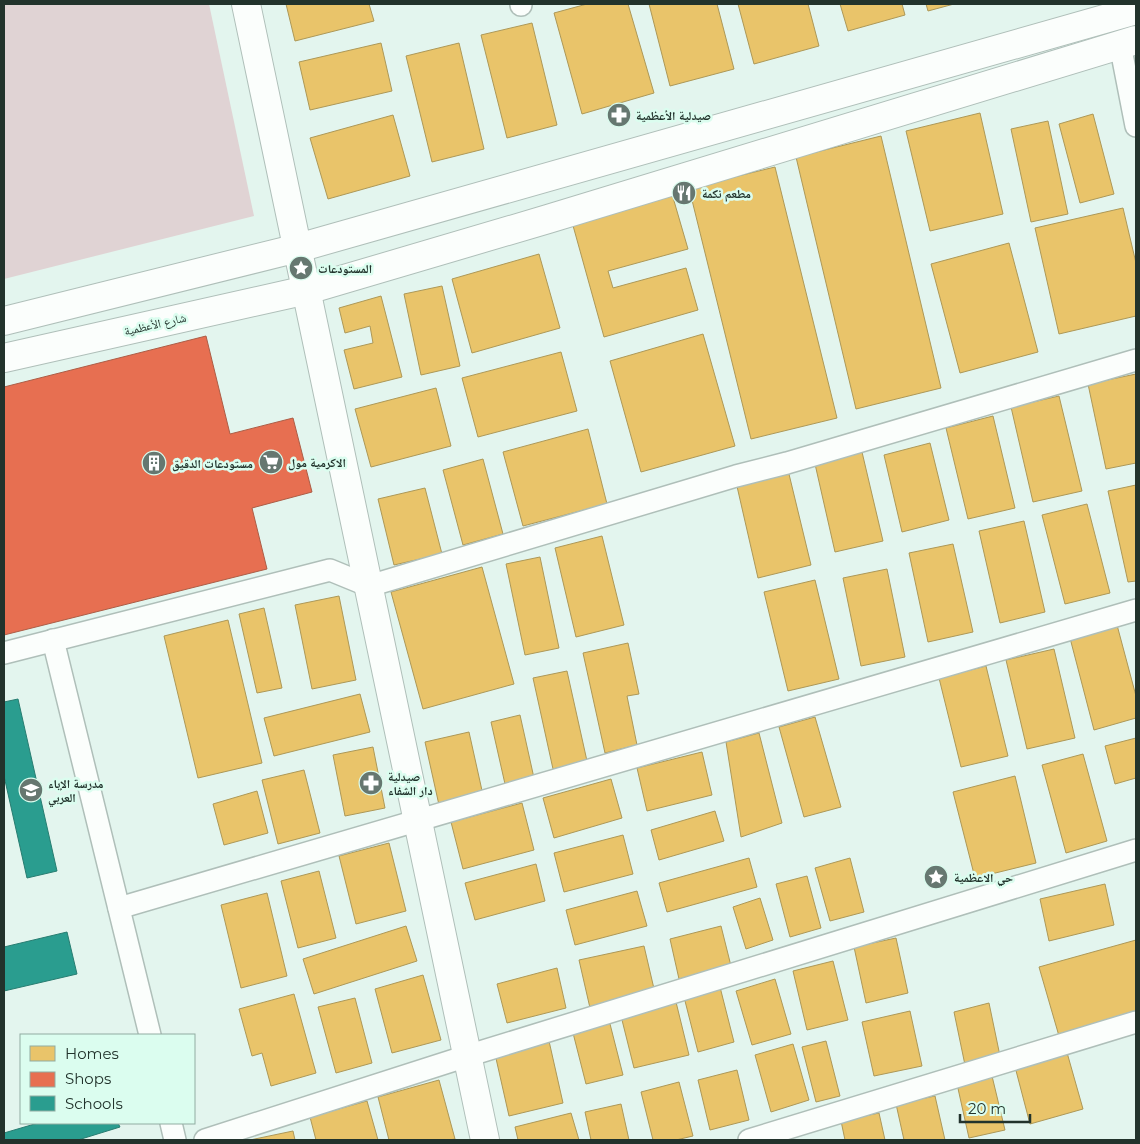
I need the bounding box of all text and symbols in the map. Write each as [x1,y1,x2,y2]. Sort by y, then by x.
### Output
pharmacy icon: صيدلية الأعظمية [606,102,632,128]
place label: صيدلية الأعظمية [636,108,711,123]
restaurant icon: مطعم نكمة [671,180,697,206]
place label: مطعم نكمة [702,186,751,202]
place icon: المستودعات [288,255,314,281]
place label: المستودعات [318,261,372,276]
street label: شارع الأعظمية [122,310,188,339]
supermarket icon: الاكرمية مول [258,449,284,475]
building icon: مستودعات الدقيق [141,450,167,476]
place label: الاكرمية مول [288,455,346,471]
place label: مستودعات الدقيق [172,456,253,472]
place label: صيدلية دار الشفاء [388,769,433,798]
pharmacy icon: صيدلية دار الشفاء [358,770,384,796]
place label: مدرسة الإباء العربي [48,776,104,807]
school or university icon: مدرسة الإباء العربي [18,777,44,803]
place icon: حي الاعظمية [923,864,949,890]
place label: حي الاعظمية [954,870,1013,887]
legend [20,1034,195,1124]
text: Homes [65,1044,119,1063]
text: Shops [65,1069,111,1088]
scale bar [960,1092,1030,1124]
text: Schools [65,1094,123,1113]
text: 20 m [968,1099,1006,1118]

